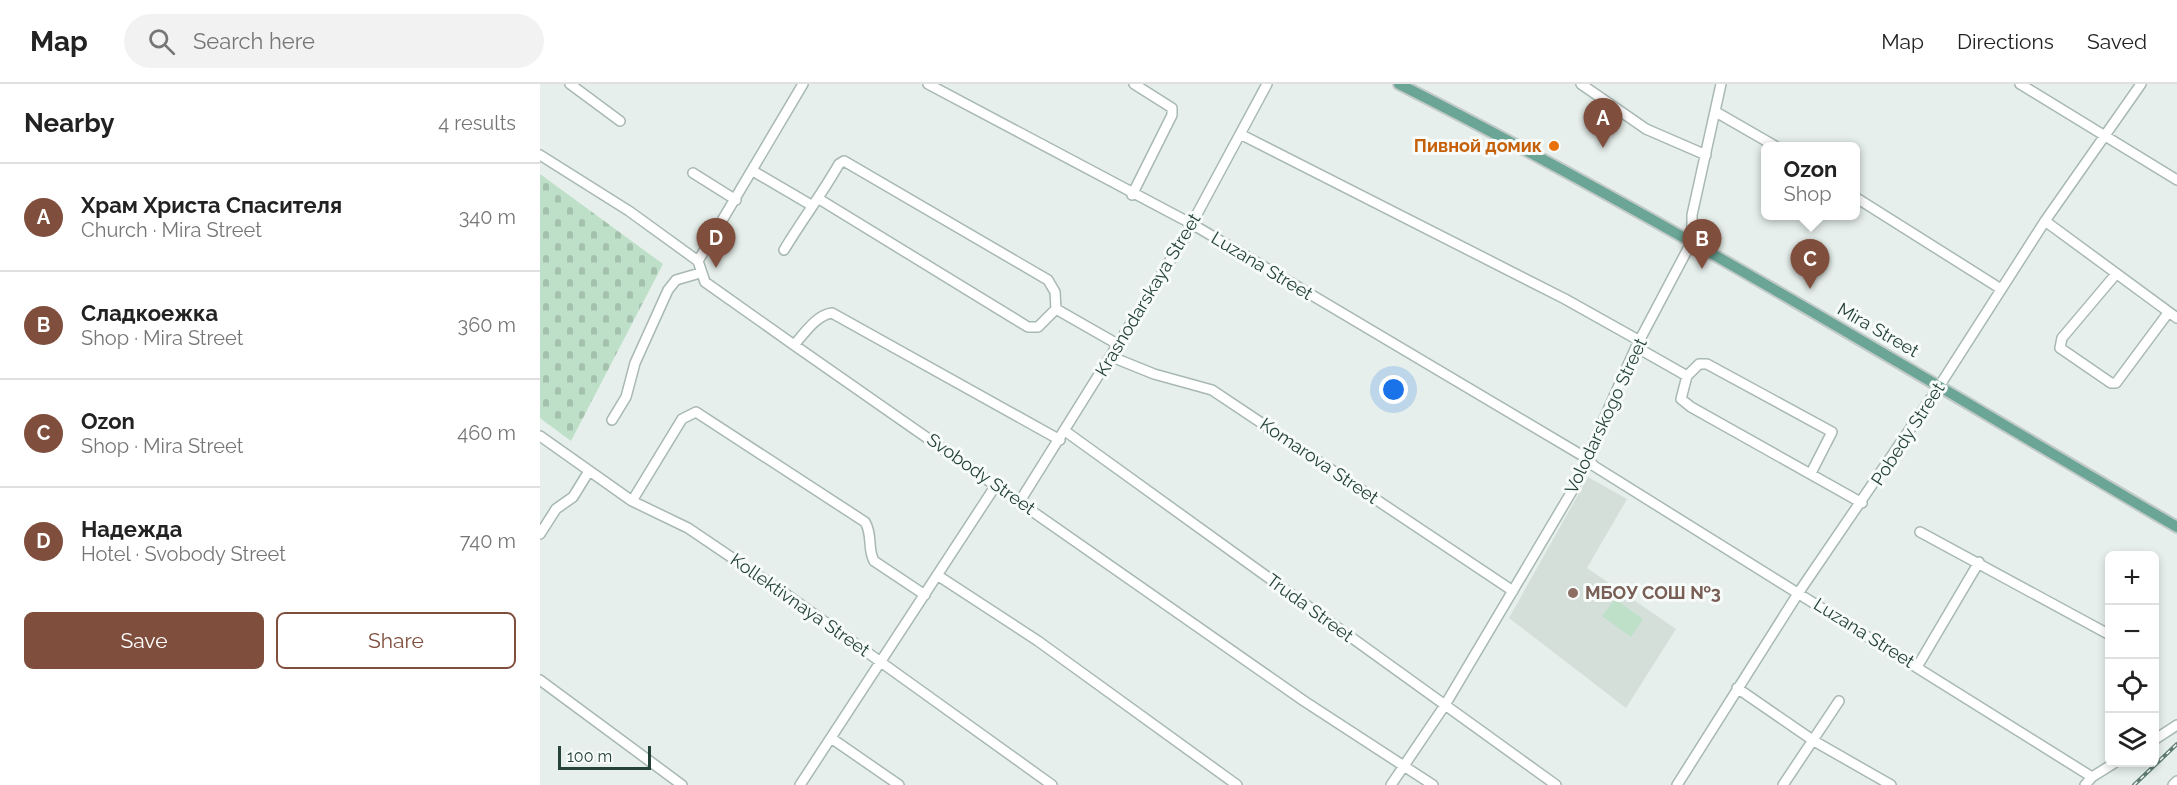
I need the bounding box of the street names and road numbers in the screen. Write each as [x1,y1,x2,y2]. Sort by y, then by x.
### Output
street label: Krasnodarskaya Street [1091,209,1205,380]
street label: Luzana Street [1208,227,1317,304]
street label: Mira Street [1834,298,1923,361]
street label: Volodarskogo Street [1560,335,1651,497]
street label: Pobedy Street [1867,378,1949,489]
street label: Komarova Street [1256,413,1382,508]
street label: Svobody Street [923,428,1039,519]
street label: Kollektivnaya Street [727,549,874,661]
street label: Truda Street [1263,569,1358,646]
street label: Luzana Street [1810,593,1918,672]

